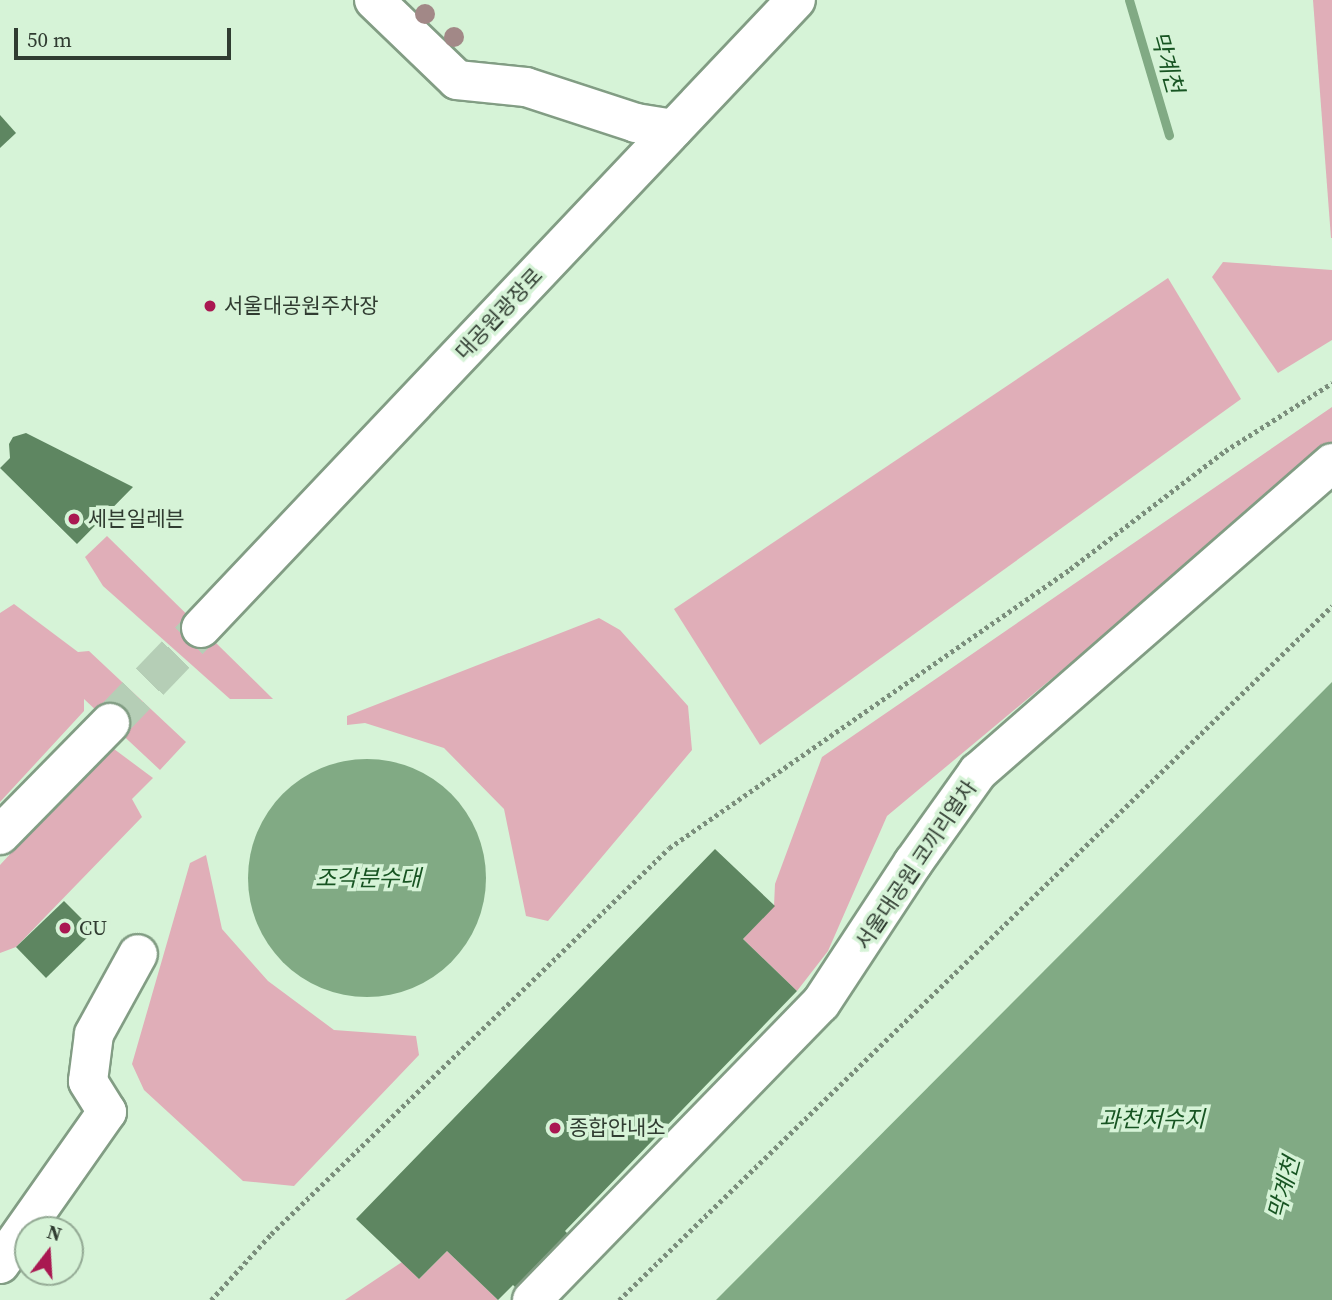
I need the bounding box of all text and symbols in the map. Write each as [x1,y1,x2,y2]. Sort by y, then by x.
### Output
scale bar [18,14,234,58]
text: 50 m [27,25,72,54]
water label: 막계천 [1145,28,1189,96]
street label: 대공원광장로 [450,263,548,365]
place label: 서울대공원주차장 [224,293,379,319]
marker: 서울대공원주차장 [202,298,218,314]
place label: 세븐일레븐 [88,506,185,532]
marker: 세븐일레븐 [66,511,82,527]
street label: 서울대공원 코끼리열차 [850,776,982,954]
water label: 조각분수대 [315,864,421,892]
place label: CU [79,915,107,941]
marker: CU [57,920,73,936]
water label: 과천저수지 [1099,1105,1205,1133]
place label: 종합안내소 [569,1115,666,1141]
marker: 종합안내소 [547,1120,563,1136]
water label: 막계천 [1262,1154,1306,1222]
north arrow [14,1216,84,1286]
text: N [44,1218,65,1247]

